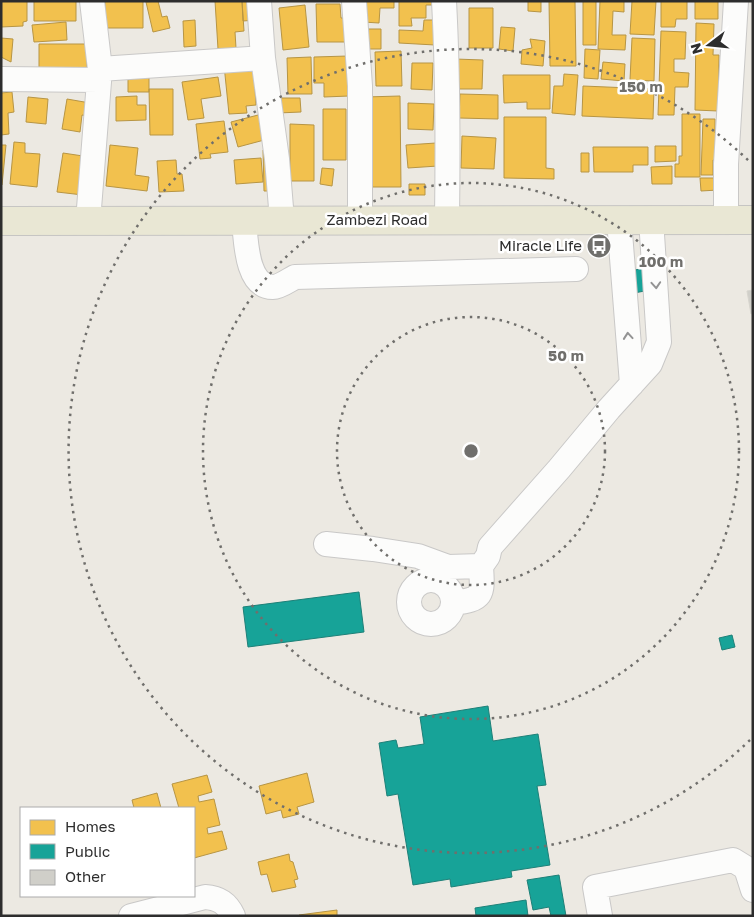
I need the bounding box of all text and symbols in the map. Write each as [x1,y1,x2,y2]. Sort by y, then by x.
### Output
north arrow [684,20,734,70]
text: N [686,41,706,56]
text: 150 m [619,77,663,95]
street label: Zambezi Road [327,210,427,228]
bus stop icon: Miracle Life [586,233,612,259]
place label: Miracle Life [499,236,582,254]
text: 100 m [639,252,683,270]
one-way arrow [650,282,661,290]
one-way arrow [623,331,634,339]
text: 50 m [548,346,584,364]
centre of rings [462,442,480,460]
legend [20,807,195,897]
text: Homes [65,817,115,835]
text: Public [65,842,110,860]
text: Other [65,867,106,885]

